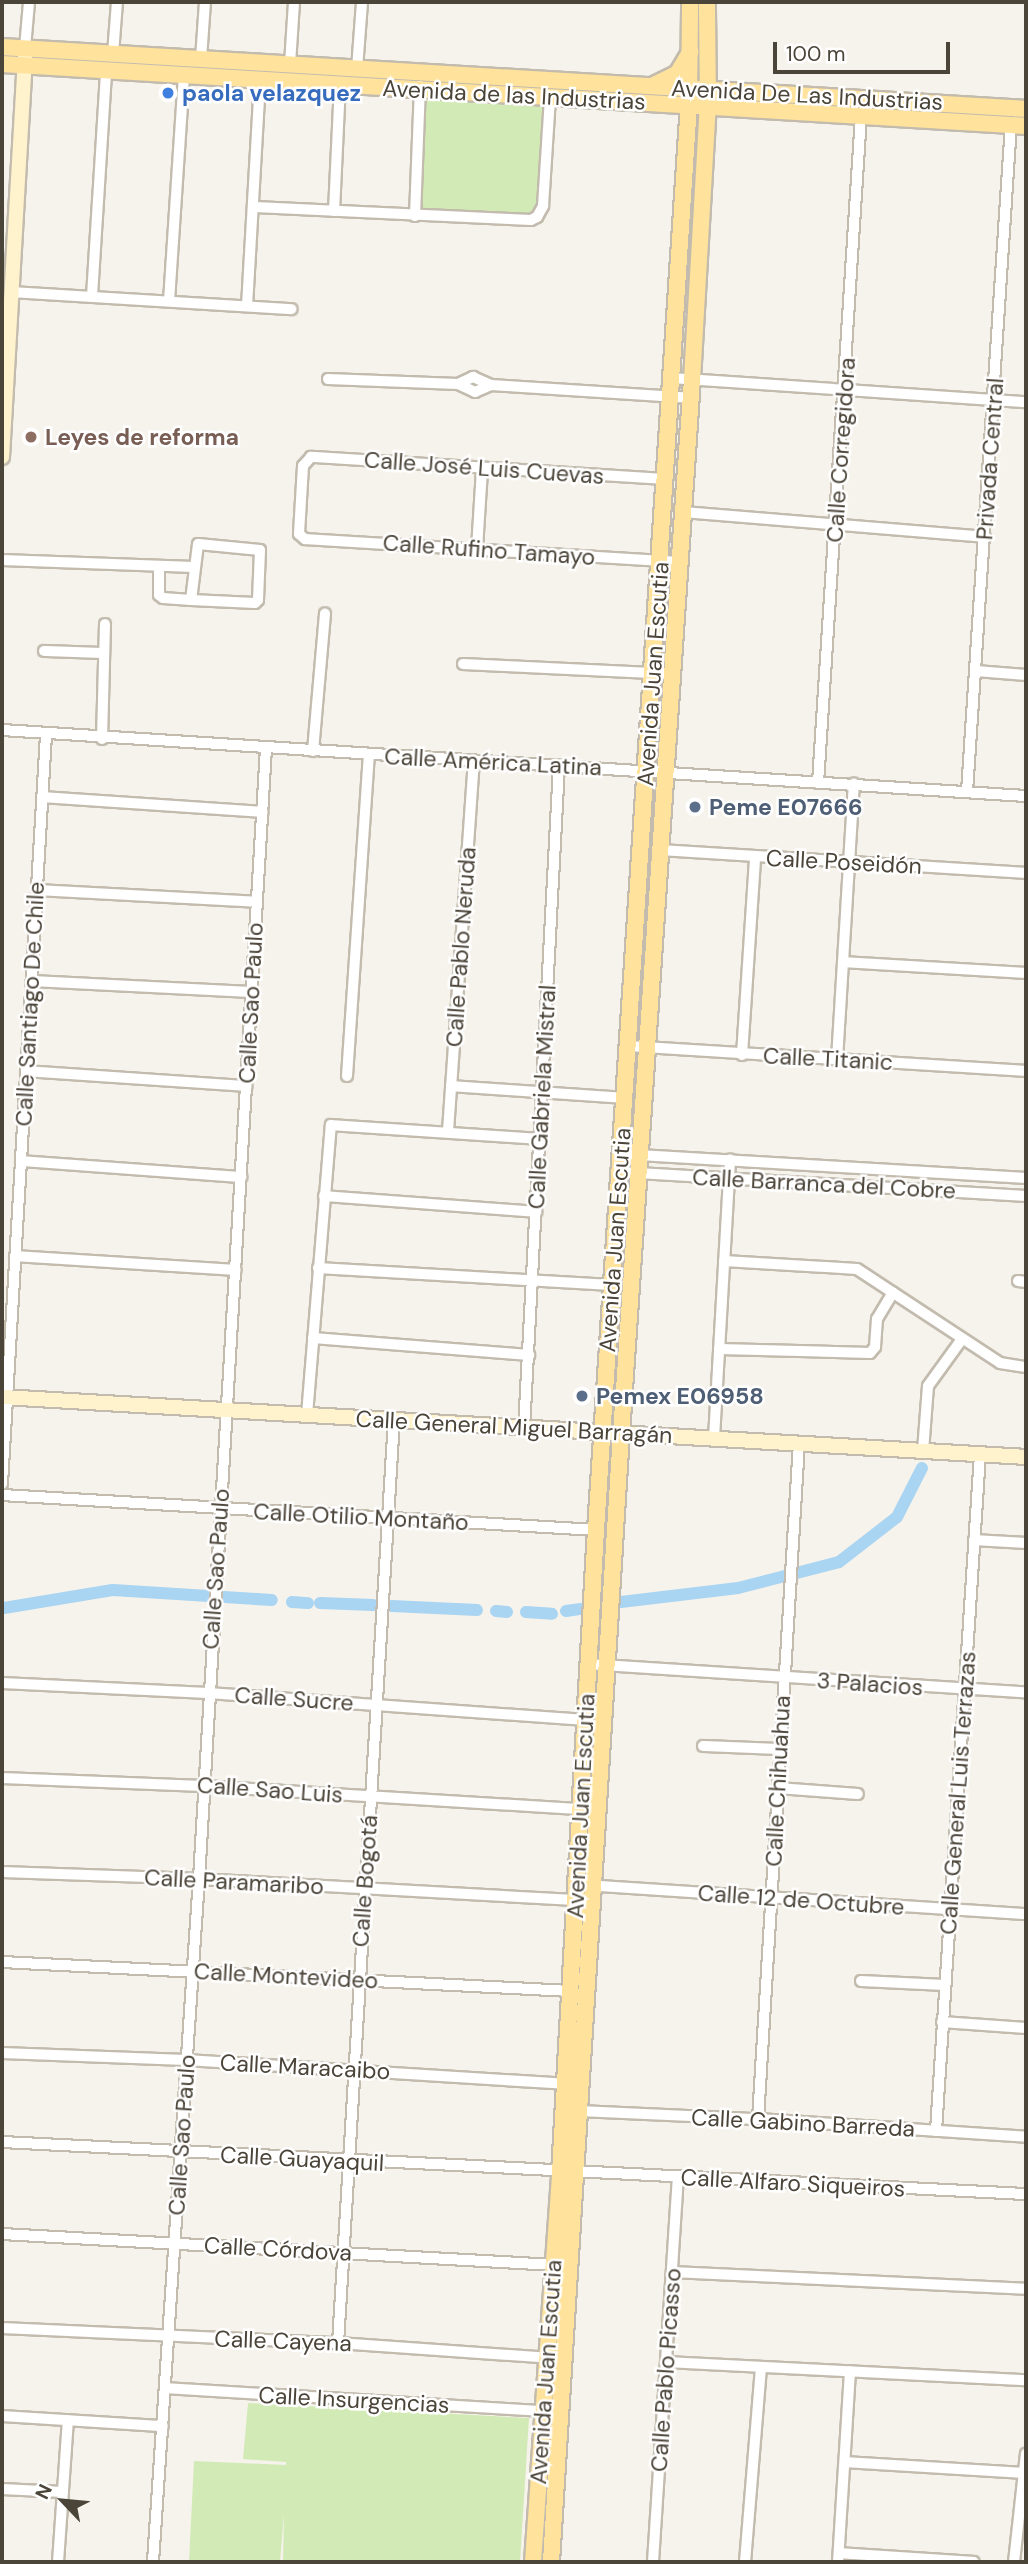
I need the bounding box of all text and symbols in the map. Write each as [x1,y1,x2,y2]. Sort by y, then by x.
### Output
scale bar [776,28,953,72]
text: 100 m [786,40,846,68]
street label: Avenida de las Industrias [382,74,646,116]
street label: Avenida De Las Industrias [670,74,944,116]
place label: paola velazquez [182,79,361,107]
marker: paola velazquez [160,85,176,101]
street label: Calle Corregidora [821,356,861,544]
street label: Privada Central [971,377,1009,541]
place label: Leyes de reforma [45,423,239,451]
marker: Leyes de reforma [23,429,39,445]
street label: Calle José Luis Cuevas [363,446,605,490]
street label: Calle Rufino Tamayo [382,529,596,571]
street label: Avenida Juan Escutia [631,561,675,787]
street label: Calle América Latina [384,743,602,781]
place label: Peme E07666 [709,793,863,821]
marker: Peme E07666 [687,799,703,815]
street label: Calle Poseidón [765,844,923,880]
street label: Calle Pablo Neruda [440,846,482,1048]
street label: Calle Santiago De Chile [10,881,50,1127]
street label: Calle Sao Paulo [233,922,269,1084]
street label: Calle Gabriela Mistral [522,984,562,1210]
street label: Calle Titanic [762,1042,894,1076]
street label: Avenida Juan Escutia [593,1127,637,1353]
street label: Calle Barranca del Cobre [692,1163,956,1205]
place label: Pemex E06958 [596,1382,764,1410]
marker: Pemex E06958 [574,1388,590,1404]
street label: Calle General Miguel Barragán [355,1405,673,1449]
street label: Calle Sao Paulo [197,1488,235,1650]
street label: Calle Otilio Montaño [253,1498,469,1536]
street label: Calle General Luis Terrazas [934,1650,982,1936]
street label: 3 Palacios [816,1667,924,1701]
street label: Calle Sucre [234,1681,354,1717]
street label: Avenida Juan Escutia [561,1693,601,1919]
street label: Calle Chihuahua [760,1695,796,1867]
street label: Calle Sao Luis [196,1771,344,1809]
street label: Calle Bogotá [347,1814,383,1948]
street label: Calle Paramaribo [143,1864,325,1900]
street label: Calle 12 de Octubre [697,1879,905,1921]
street label: Calle Montevideo [193,1957,379,1995]
street label: Calle Maracaibo [219,2049,391,2085]
street label: Calle Sao Paulo [163,2054,201,2216]
street label: Calle Gabino Barreda [690,2103,916,2143]
street label: Calle Guayaquil [219,2141,385,2177]
street label: Calle Alfaro Siqueiros [680,2163,906,2203]
street label: Calle Córdova [203,2231,353,2267]
street label: Avenida Juan Escutia [524,2259,568,2485]
street label: Calle Pablo Picasso [645,2267,687,2473]
street label: Calle Cayena [214,2325,352,2357]
street label: Calle Insurgencias [258,2381,450,2419]
north arrow [28,2466,98,2536]
text: N [29,2480,58,2503]

